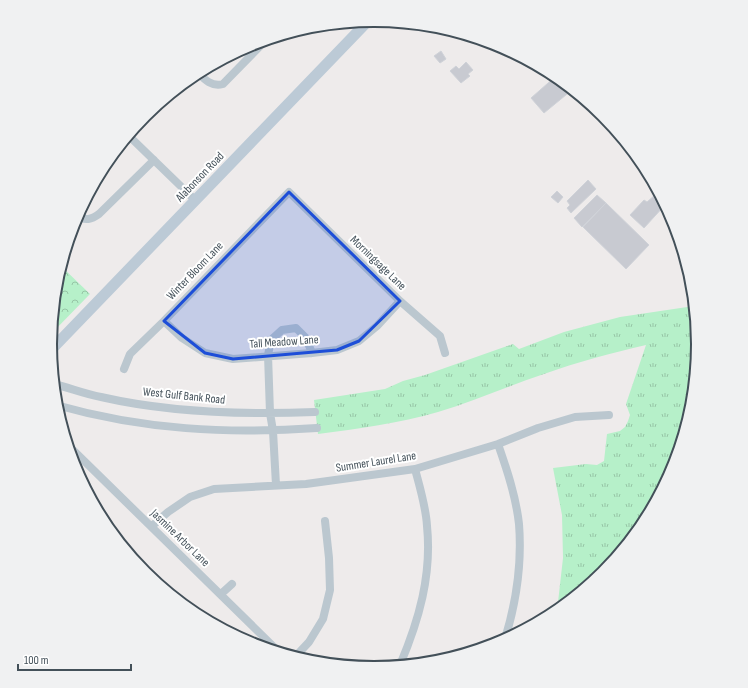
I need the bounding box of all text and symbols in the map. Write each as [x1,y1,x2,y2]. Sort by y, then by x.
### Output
street label: Alabonson Road [172,149,227,206]
street label: Morningsage Lane [347,233,409,294]
street label: Winter Bloom Lane [163,239,227,303]
street label: Tall Meadow Lane [249,332,319,352]
street label: West Gulf Bank Road [142,384,226,408]
street label: Summer Laurel Lane [335,448,417,476]
street label: Jasmine Arbor Lane [147,505,213,570]
scale bar [18,646,131,672]
text: 100 m [24,653,49,668]

